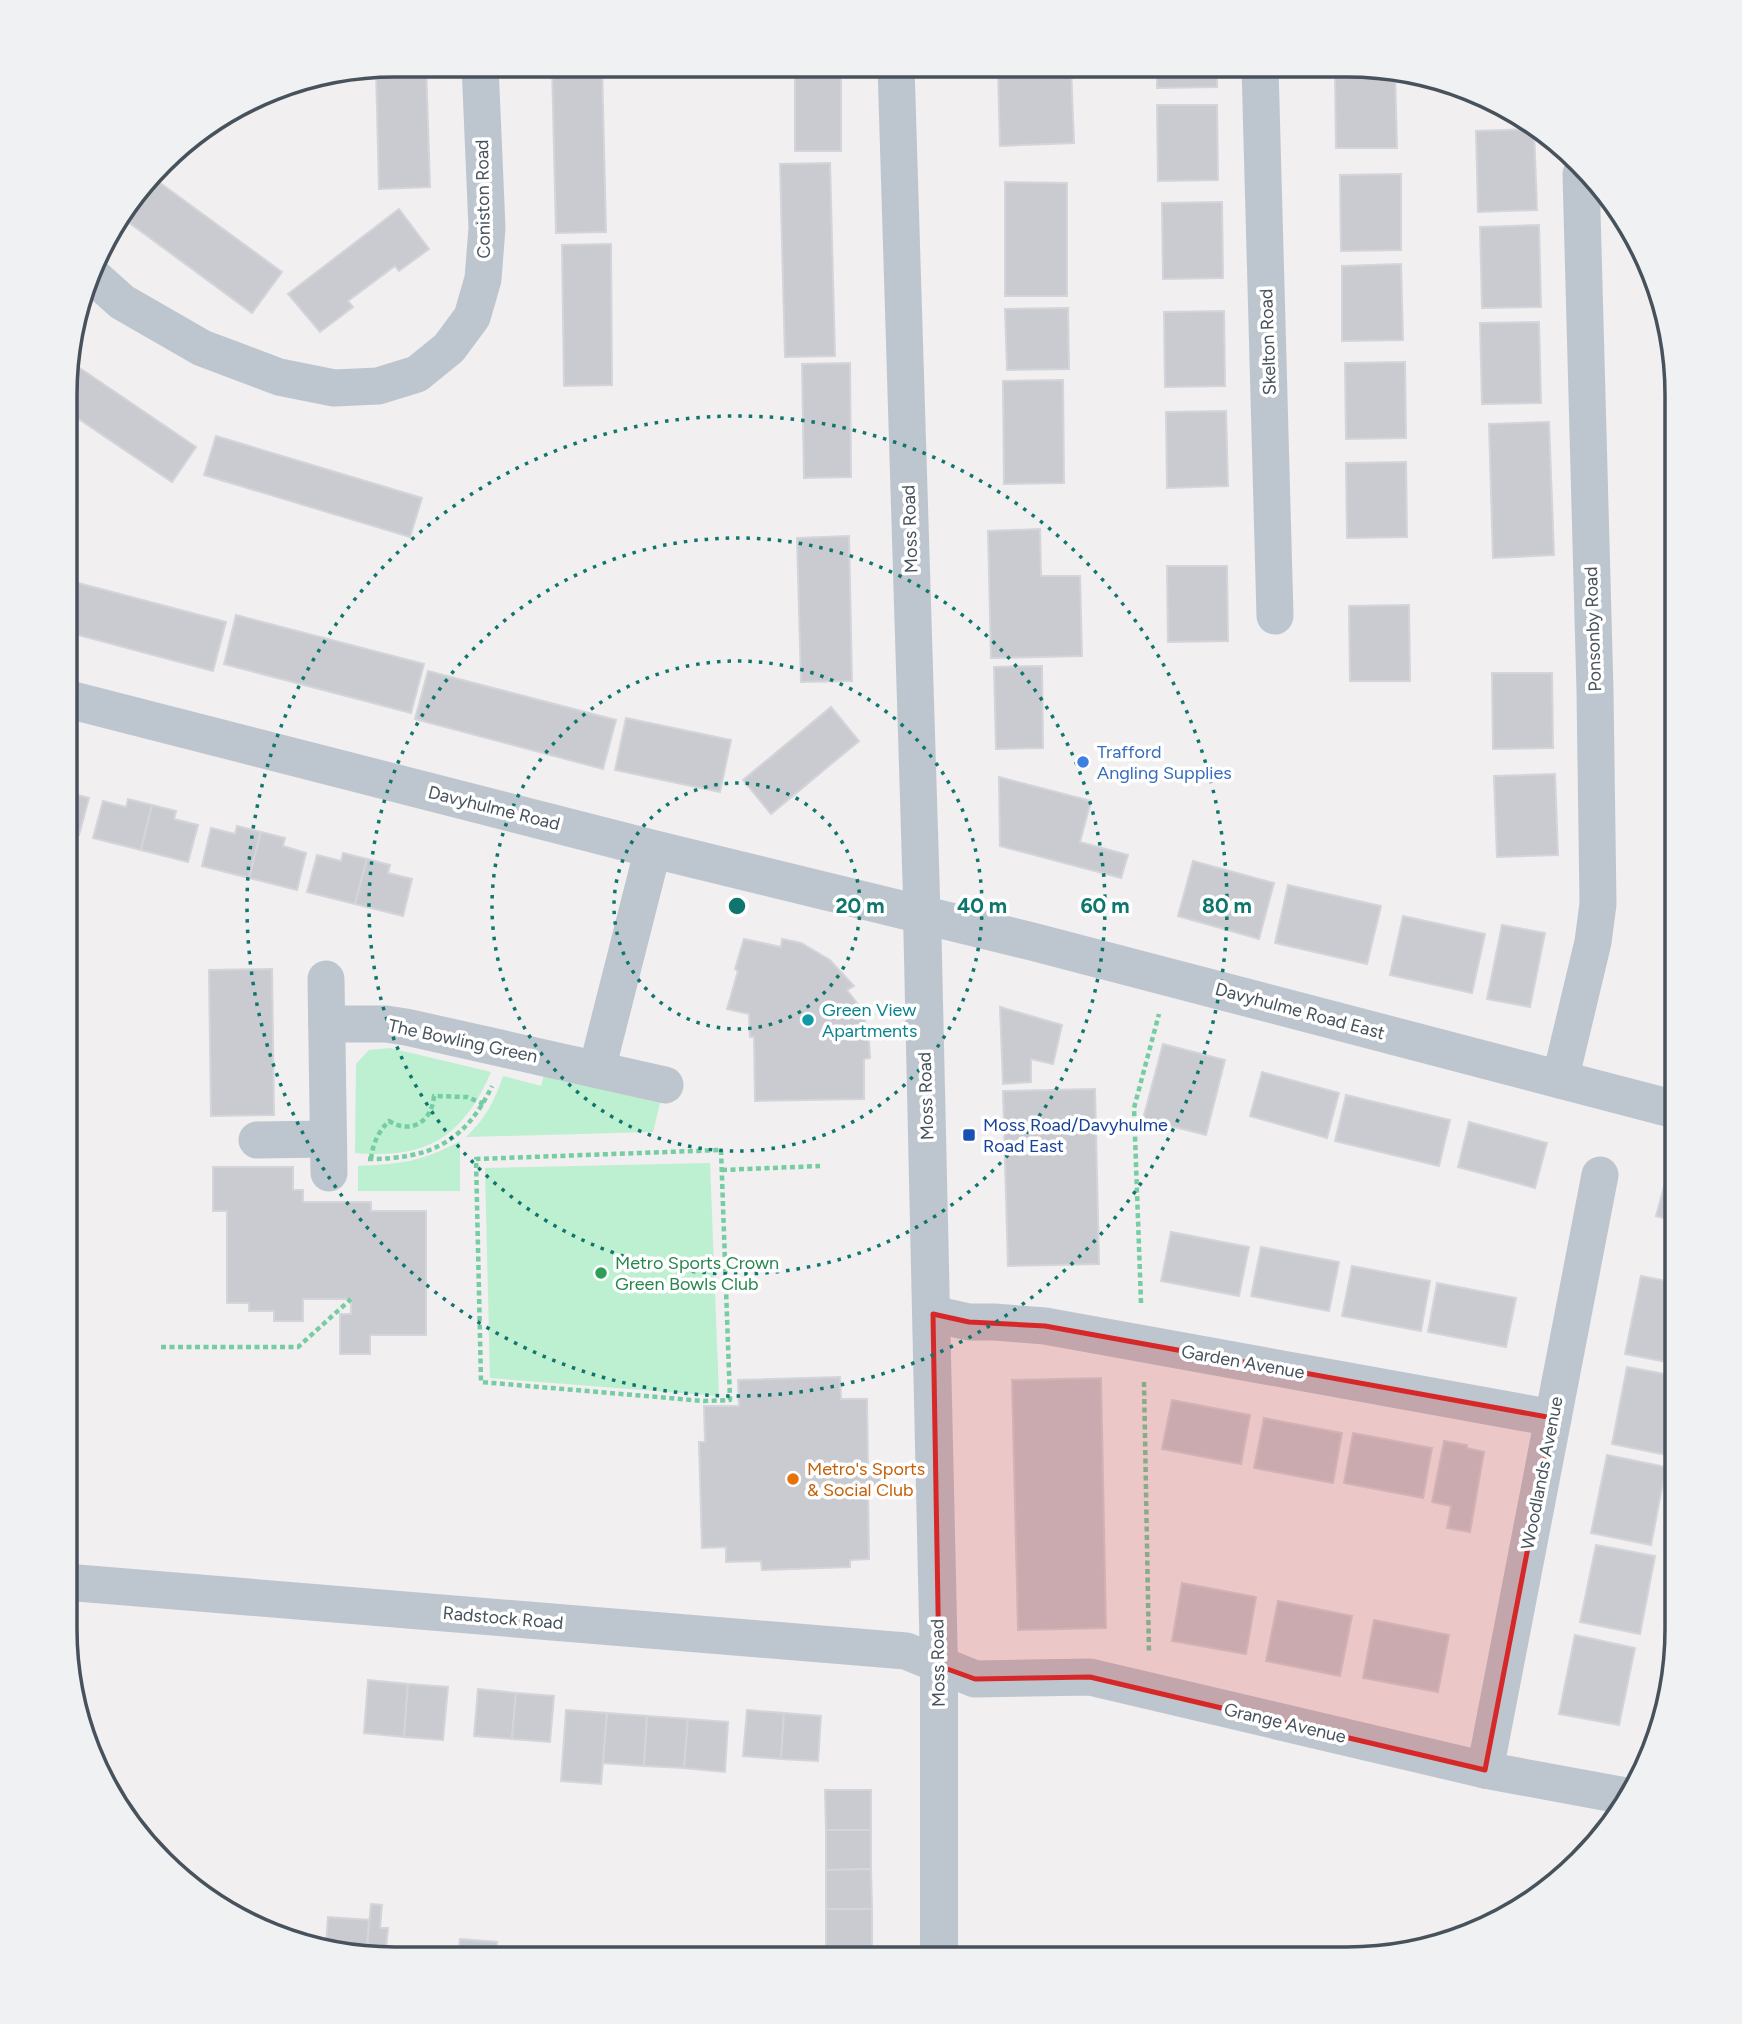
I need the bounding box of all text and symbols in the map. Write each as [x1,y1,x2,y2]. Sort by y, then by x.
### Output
street label: Coniston Road [471,139,495,259]
street label: Skelton Road [1255,288,1281,396]
street label: Moss Road [897,484,923,574]
street label: Ponsonby Road [1580,566,1606,692]
place label: Trafford Angling Supplies [1097,741,1232,784]
marker: Trafford Angling Supplies [1075,754,1091,770]
street label: Davyhulme Road [426,781,562,835]
text: 20 m [835,893,885,918]
text: 40 m [957,893,1007,918]
text: 60 m [1080,893,1130,918]
text: 80 m [1202,893,1252,918]
centre of rings [725,894,749,918]
street label: Davyhulme Road East [1213,978,1387,1044]
place label: Green View Apartments [822,999,917,1042]
marker: Green View Apartments [800,1012,816,1028]
street label: The Bowling Green [386,1014,540,1068]
street label: Moss Road [913,1051,939,1141]
place label: Moss Road/Davyhulme Road East [983,1114,1168,1157]
marker: Moss Road/Davyhulme Road East [961,1127,977,1143]
place label: Metro Sports Crown Green Bowls Club [615,1252,779,1295]
marker: Metro Sports Crown Green Bowls Club [593,1265,609,1281]
street label: Garden Avenue [1180,1340,1306,1384]
street label: Woodlands Avenue [1516,1394,1568,1551]
place label: Metro's Sports & Social Club [807,1458,925,1501]
marker: Metro's Sports & Social Club [785,1471,801,1487]
street label: Radstock Road [442,1602,564,1634]
street label: Moss Road [926,1619,950,1707]
street label: Grange Avenue [1222,1698,1348,1748]

